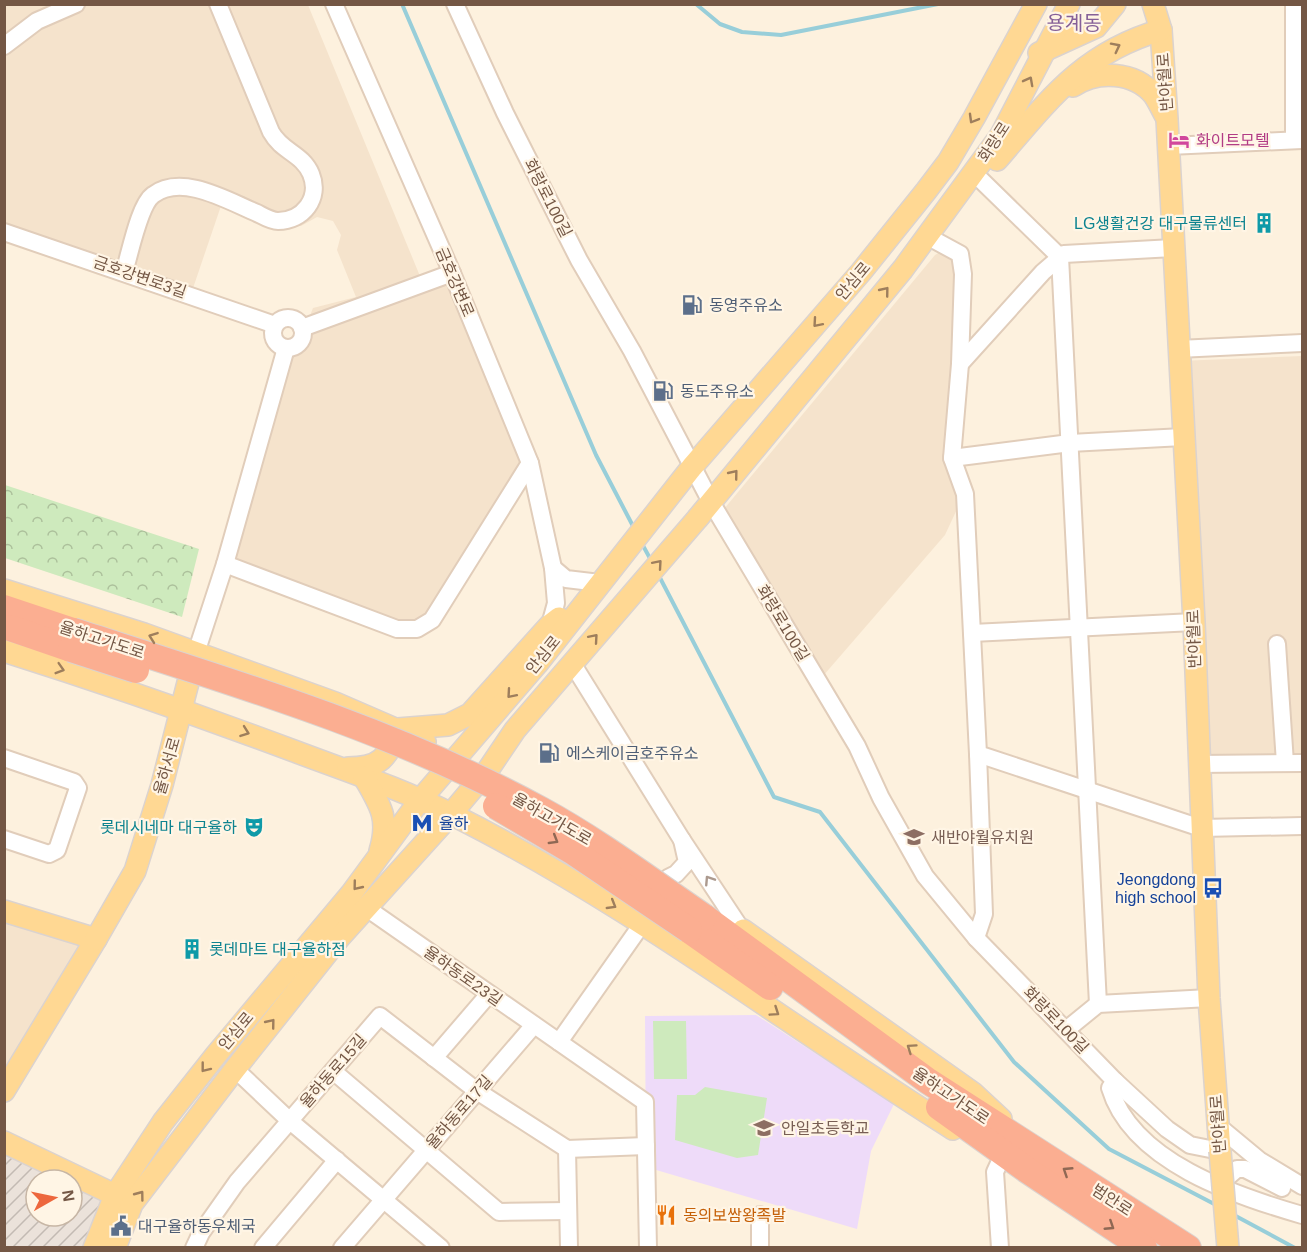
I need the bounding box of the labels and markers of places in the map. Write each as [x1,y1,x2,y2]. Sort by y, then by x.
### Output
hotel icon: 화이트모텔 [1167,128,1191,152]
place label: 화이트모텔 [1196,132,1270,149]
building icon: LG생활건강 대구물류센터 [1252,211,1276,235]
place label: LG생활건강 대구물류센터 [1074,215,1247,232]
fuel station icon: 동영주유소 [680,293,704,317]
place label: 동영주유소 [709,297,783,314]
fuel station icon: 동도주유소 [651,379,675,403]
place label: 동도주유소 [680,383,754,400]
fuel station icon: 에스케이금호주유소 [537,741,561,765]
place label: 에스케이금호주유소 [566,745,698,762]
metro station icon: 율하 [410,811,434,835]
theatre icon: 롯데시네마 대구율하 [242,815,266,839]
place label: 율하 [439,815,469,832]
place label: 롯데시네마 대구율하 [100,819,237,836]
school or university icon: 새반야월유치원 [902,825,926,849]
place label: 새반야월유치원 [931,829,1034,846]
place label: Jeongdong high school [1115,871,1196,906]
bus stop icon: Jeongdong high school [1201,876,1225,900]
building icon: 롯데마트 대구율하점 [180,937,204,961]
place label: 롯데마트 대구율하점 [209,941,346,958]
school or university icon: 안일초등학교 [752,1116,776,1140]
place label: 안일초등학교 [781,1120,869,1137]
restaurant icon: 동의보쌈왕족발 [654,1203,678,1227]
place label: 동의보쌈왕족발 [683,1207,786,1224]
public building icon: 대구율하동우체국 [109,1214,133,1238]
place label: 대구율하동우체국 [138,1218,256,1235]

